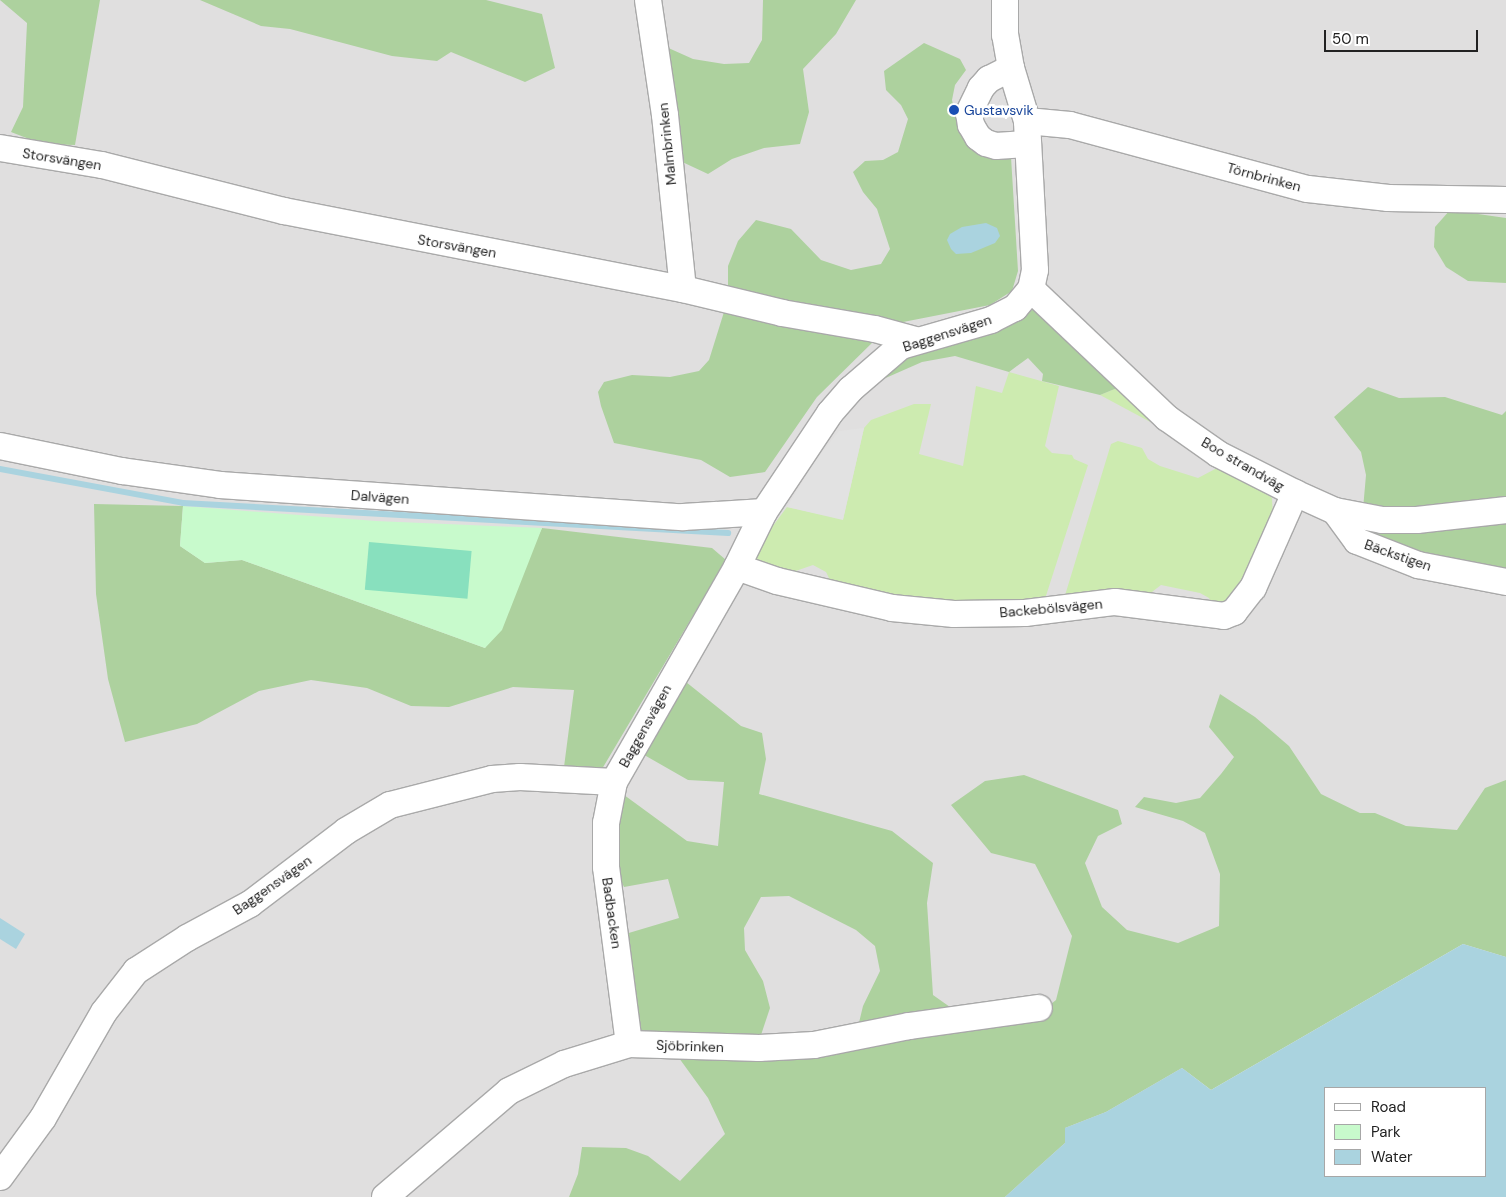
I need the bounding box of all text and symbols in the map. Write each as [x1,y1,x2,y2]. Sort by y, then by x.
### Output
scale bar [1326,20,1480,52]
text: 50 m [1332,29,1369,49]
street label: Malmbrinken [654,102,680,186]
place label: Gustavsvik [964,102,1034,118]
marker: Gustavsvik [948,104,960,116]
street label: Storsvängen [21,144,103,174]
street label: Törnbrinken [1225,159,1303,195]
street label: Storsvängen [416,231,498,261]
street label: Baggensvägen [901,311,993,355]
street label: Boo strandväg [1199,433,1287,495]
street label: Dalvägen [350,487,410,507]
street label: Bäckstigen [1362,536,1434,574]
street label: Backebölsvägen [999,595,1103,621]
street label: Baggensvägen [615,682,675,770]
street label: Baggensvägen [229,852,315,918]
street label: Badbacken [599,876,625,950]
street label: Sjöbrinken [656,1036,724,1056]
legend [1324,1087,1486,1177]
text: Road [1371,1097,1406,1117]
text: Park [1371,1122,1401,1142]
text: Water [1371,1147,1412,1167]

